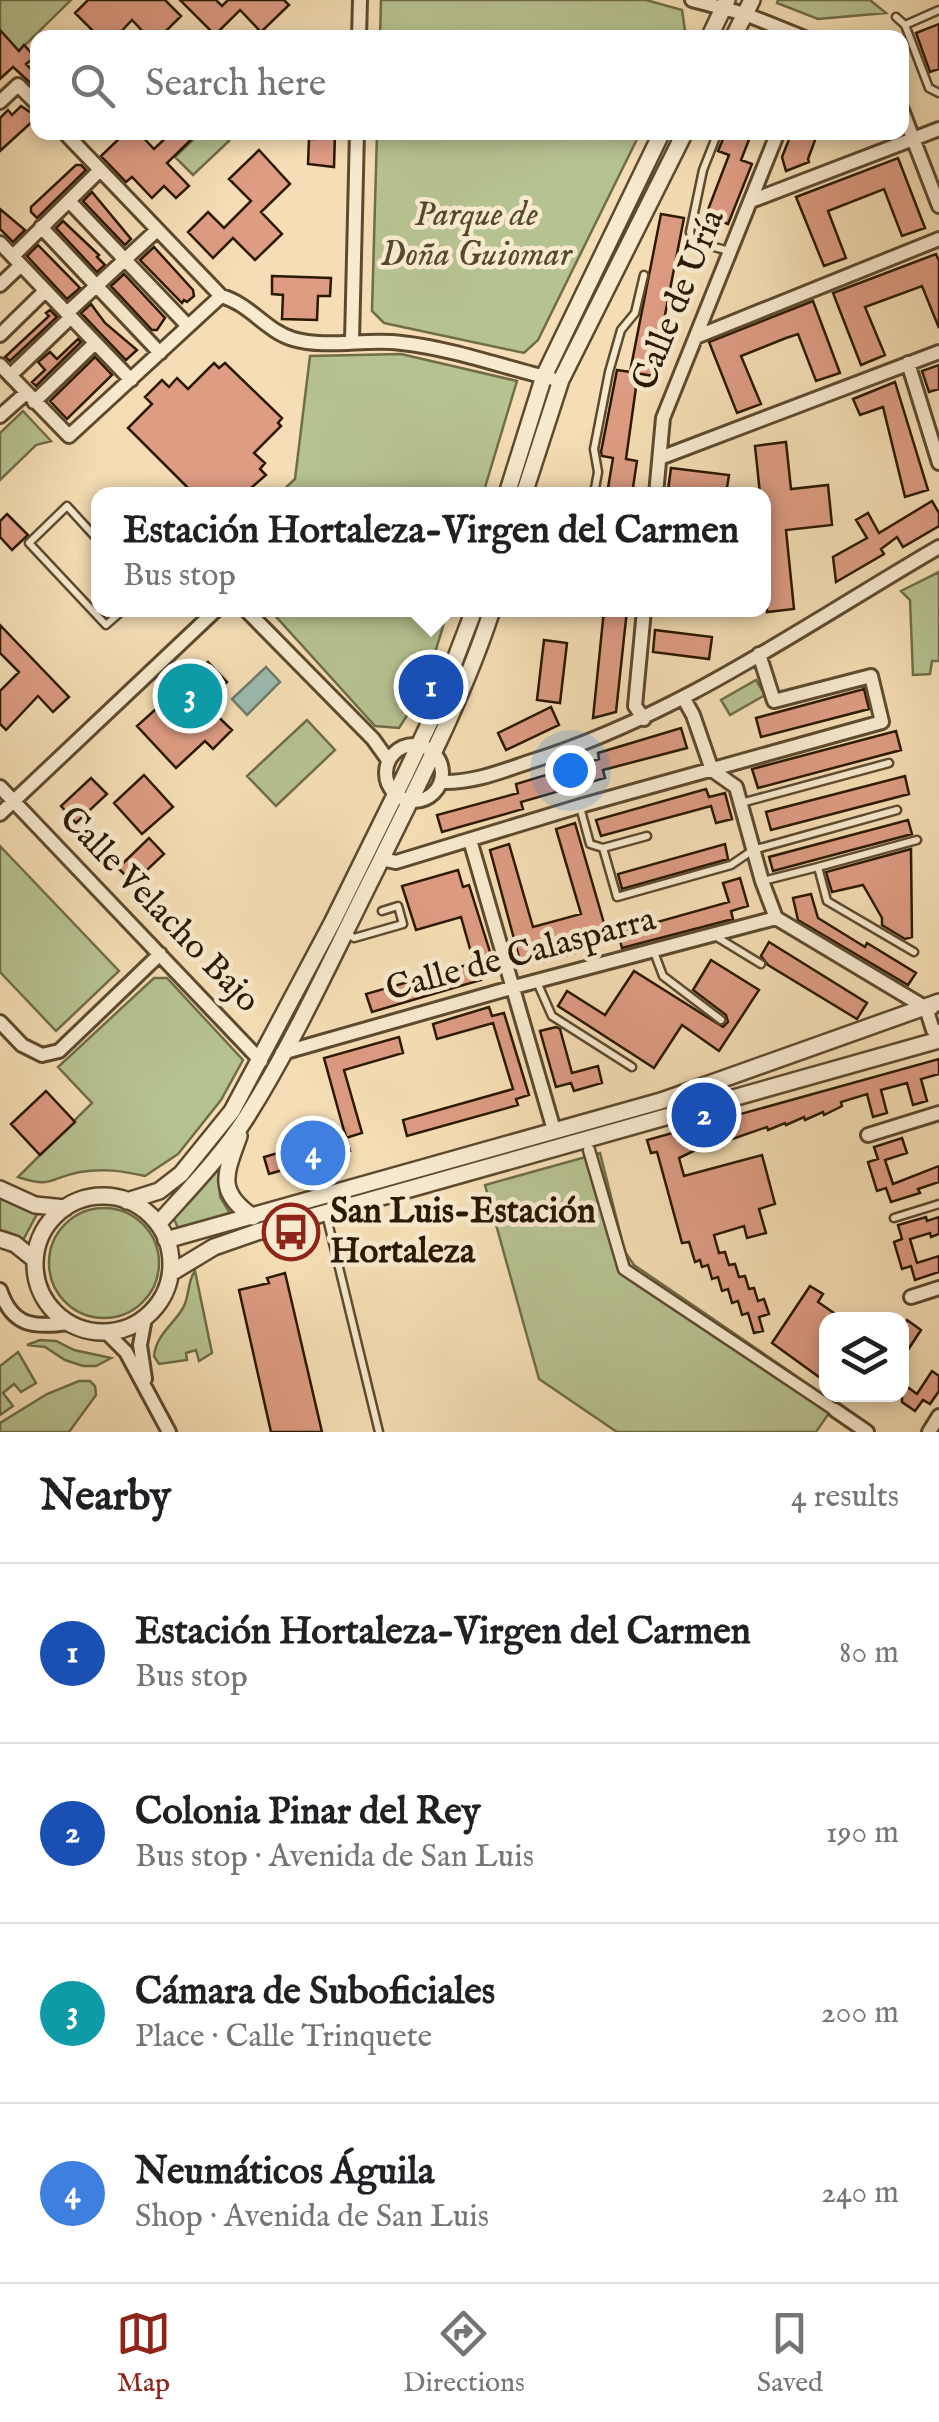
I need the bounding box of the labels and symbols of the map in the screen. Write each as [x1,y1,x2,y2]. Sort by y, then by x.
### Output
park label: Parque de Doña Guiomar [380,193,574,278]
street label: Calle de Uría [622,202,736,397]
pin: 1 [398,650,464,724]
pin: 3 [158,658,222,734]
your location [545,745,596,796]
street label: Calle Velacho Bajo [49,797,269,1023]
street label: Calle de Calasparra [381,897,662,1013]
pin: 2 [672,1078,736,1152]
pin: 4 [280,1116,346,1190]
place label: San Luis-Estación Hortaleza [330,1190,596,1275]
bus stop icon: San Luis-Estación Hortaleza [261,1202,321,1262]

